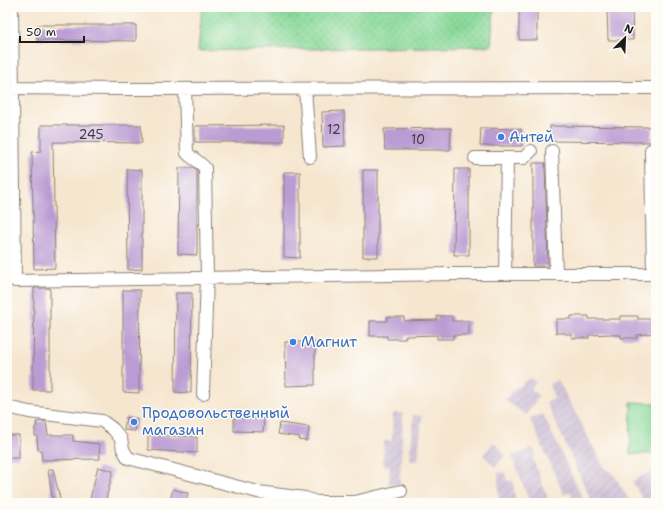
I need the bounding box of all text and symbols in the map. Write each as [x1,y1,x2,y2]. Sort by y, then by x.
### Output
scale bar [20,18,84,44]
north arrow [605,18,645,58]
text: N [622,21,636,38]
text: 50 m [26,24,56,40]
house number: 12 [327,121,341,138]
house number: 245 [79,126,104,143]
place label: Антей [509,127,554,147]
house number: 10 [411,131,425,148]
marker: Антей [496,132,506,142]
place label: Магнит [301,332,357,352]
marker: Магнит [288,337,298,347]
place label: Продовольственный магазин [142,403,290,440]
marker: Продовольственный магазин [129,417,139,427]

